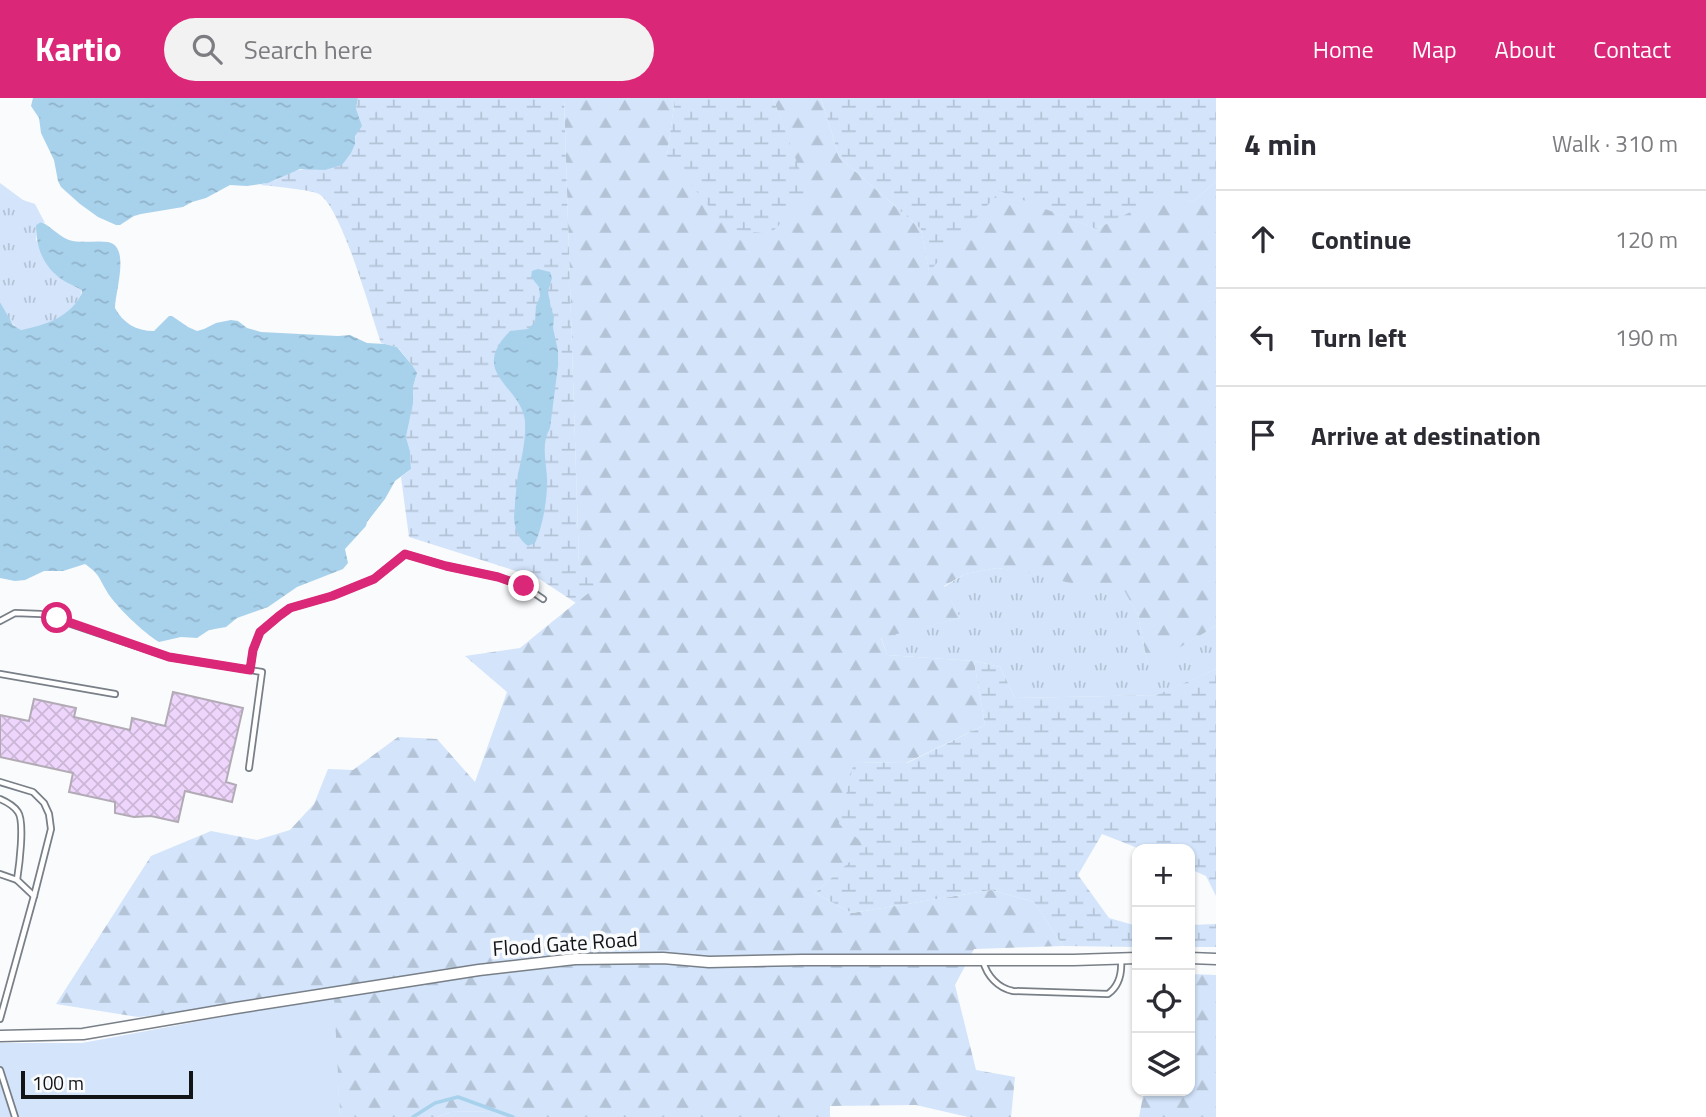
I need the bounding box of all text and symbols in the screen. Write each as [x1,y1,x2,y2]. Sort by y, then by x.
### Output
search box [164,18,654,81]
text: Kartio [35,24,122,74]
icon: search [188,30,226,68]
text: Search here [244,30,373,69]
text: Home [1313,31,1374,67]
text: Map [1412,31,1457,67]
text: About [1495,31,1555,67]
text: Contact [1593,31,1671,67]
text: 4 min [1244,121,1317,167]
text: Walk · 310 m [1552,126,1678,161]
icon: ahead [1244,220,1282,258]
text: Continue [1311,220,1411,259]
text: 120 m [1615,222,1678,257]
icon: left [1244,318,1282,356]
text: Turn left [1311,318,1406,357]
text: 190 m [1615,320,1678,355]
icon: arrive [1244,416,1282,454]
text: Arrive at destination [1311,416,1541,455]
route end [508,570,539,601]
route start [41,602,72,633]
map controls [1132,844,1195,1096]
button: + [1132,844,1195,907]
button: − [1132,907,1195,970]
street label: Flood Gate Road [491,922,639,964]
button: locate [1132,970,1195,1033]
button: layers [1132,1033,1195,1096]
scale bar [21,1068,192,1100]
text: 100 m [32,1068,84,1097]

